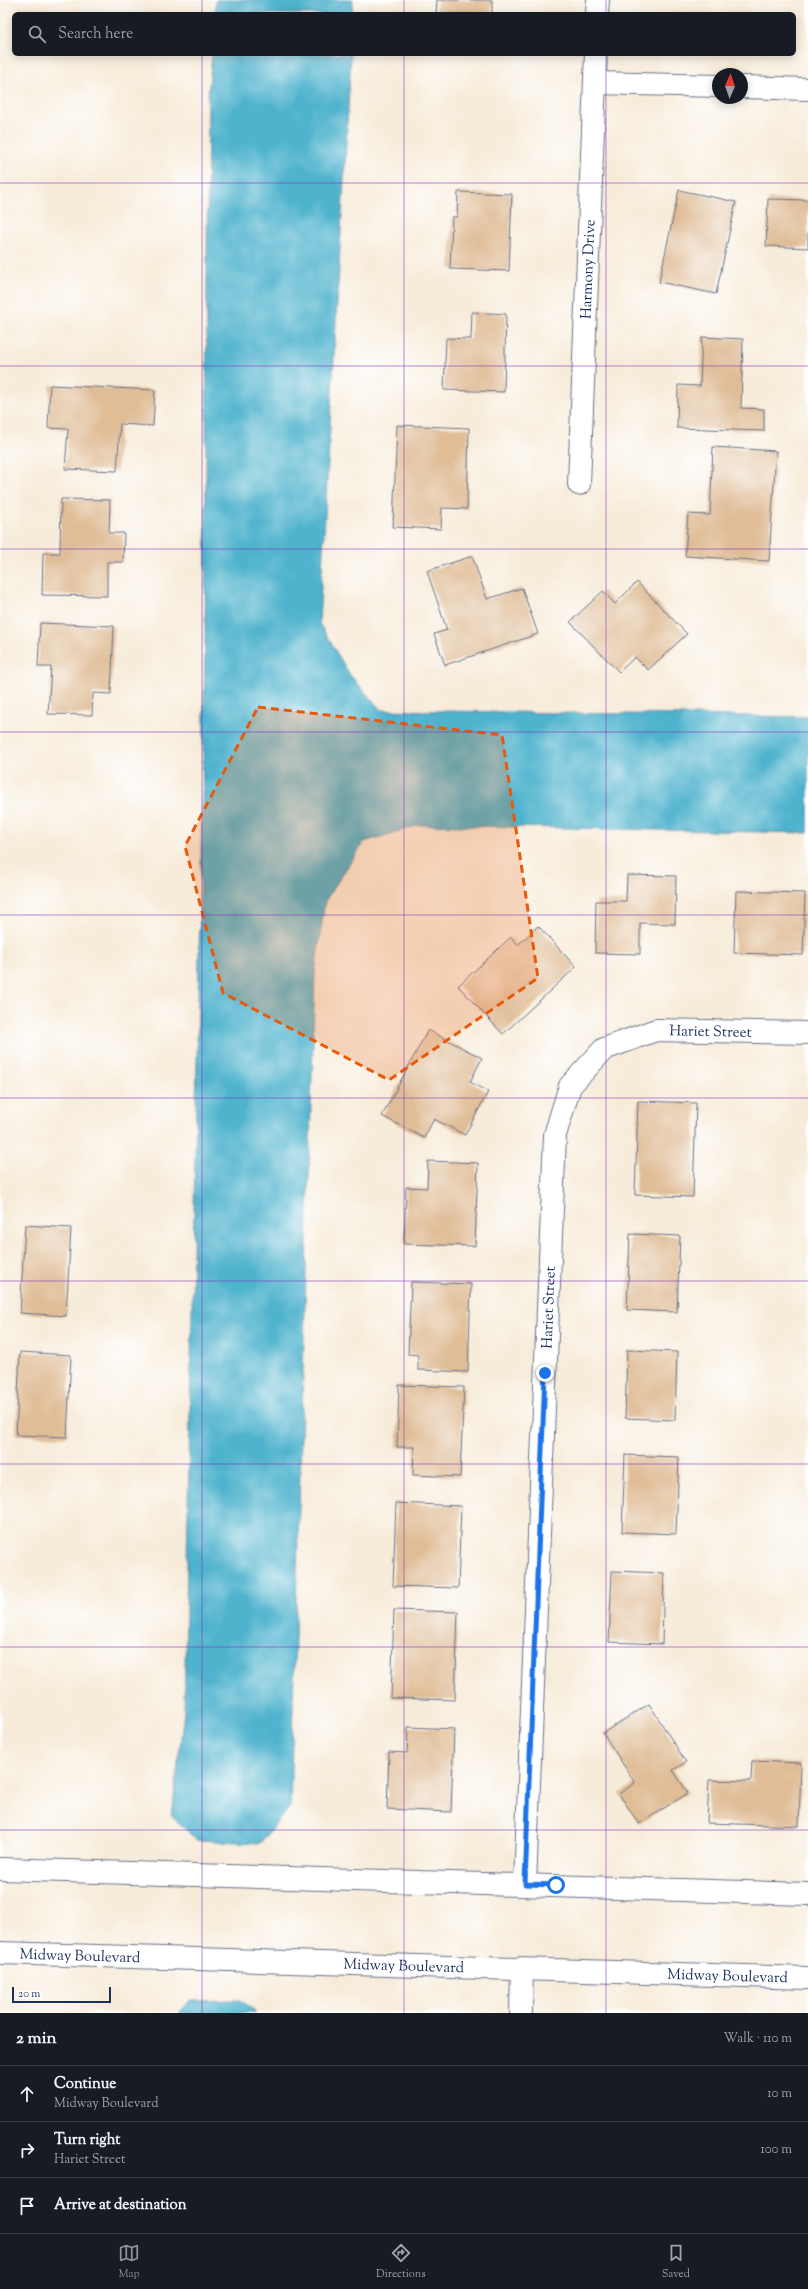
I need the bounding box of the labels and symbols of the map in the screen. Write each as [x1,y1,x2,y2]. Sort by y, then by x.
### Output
north arrow [712,68,748,104]
street label: Harmony Drive [577,219,601,320]
street label: Hariet Street [669,1021,752,1044]
street label: Hariet Street [537,1266,562,1349]
route end [536,1364,554,1382]
route start [547,1876,565,1894]
street label: Midway Boulevard [19,1945,141,1969]
street label: Midway Boulevard [343,1955,465,1979]
street label: Midway Boulevard [667,1965,789,1989]
scale bar [12,1985,111,2004]

